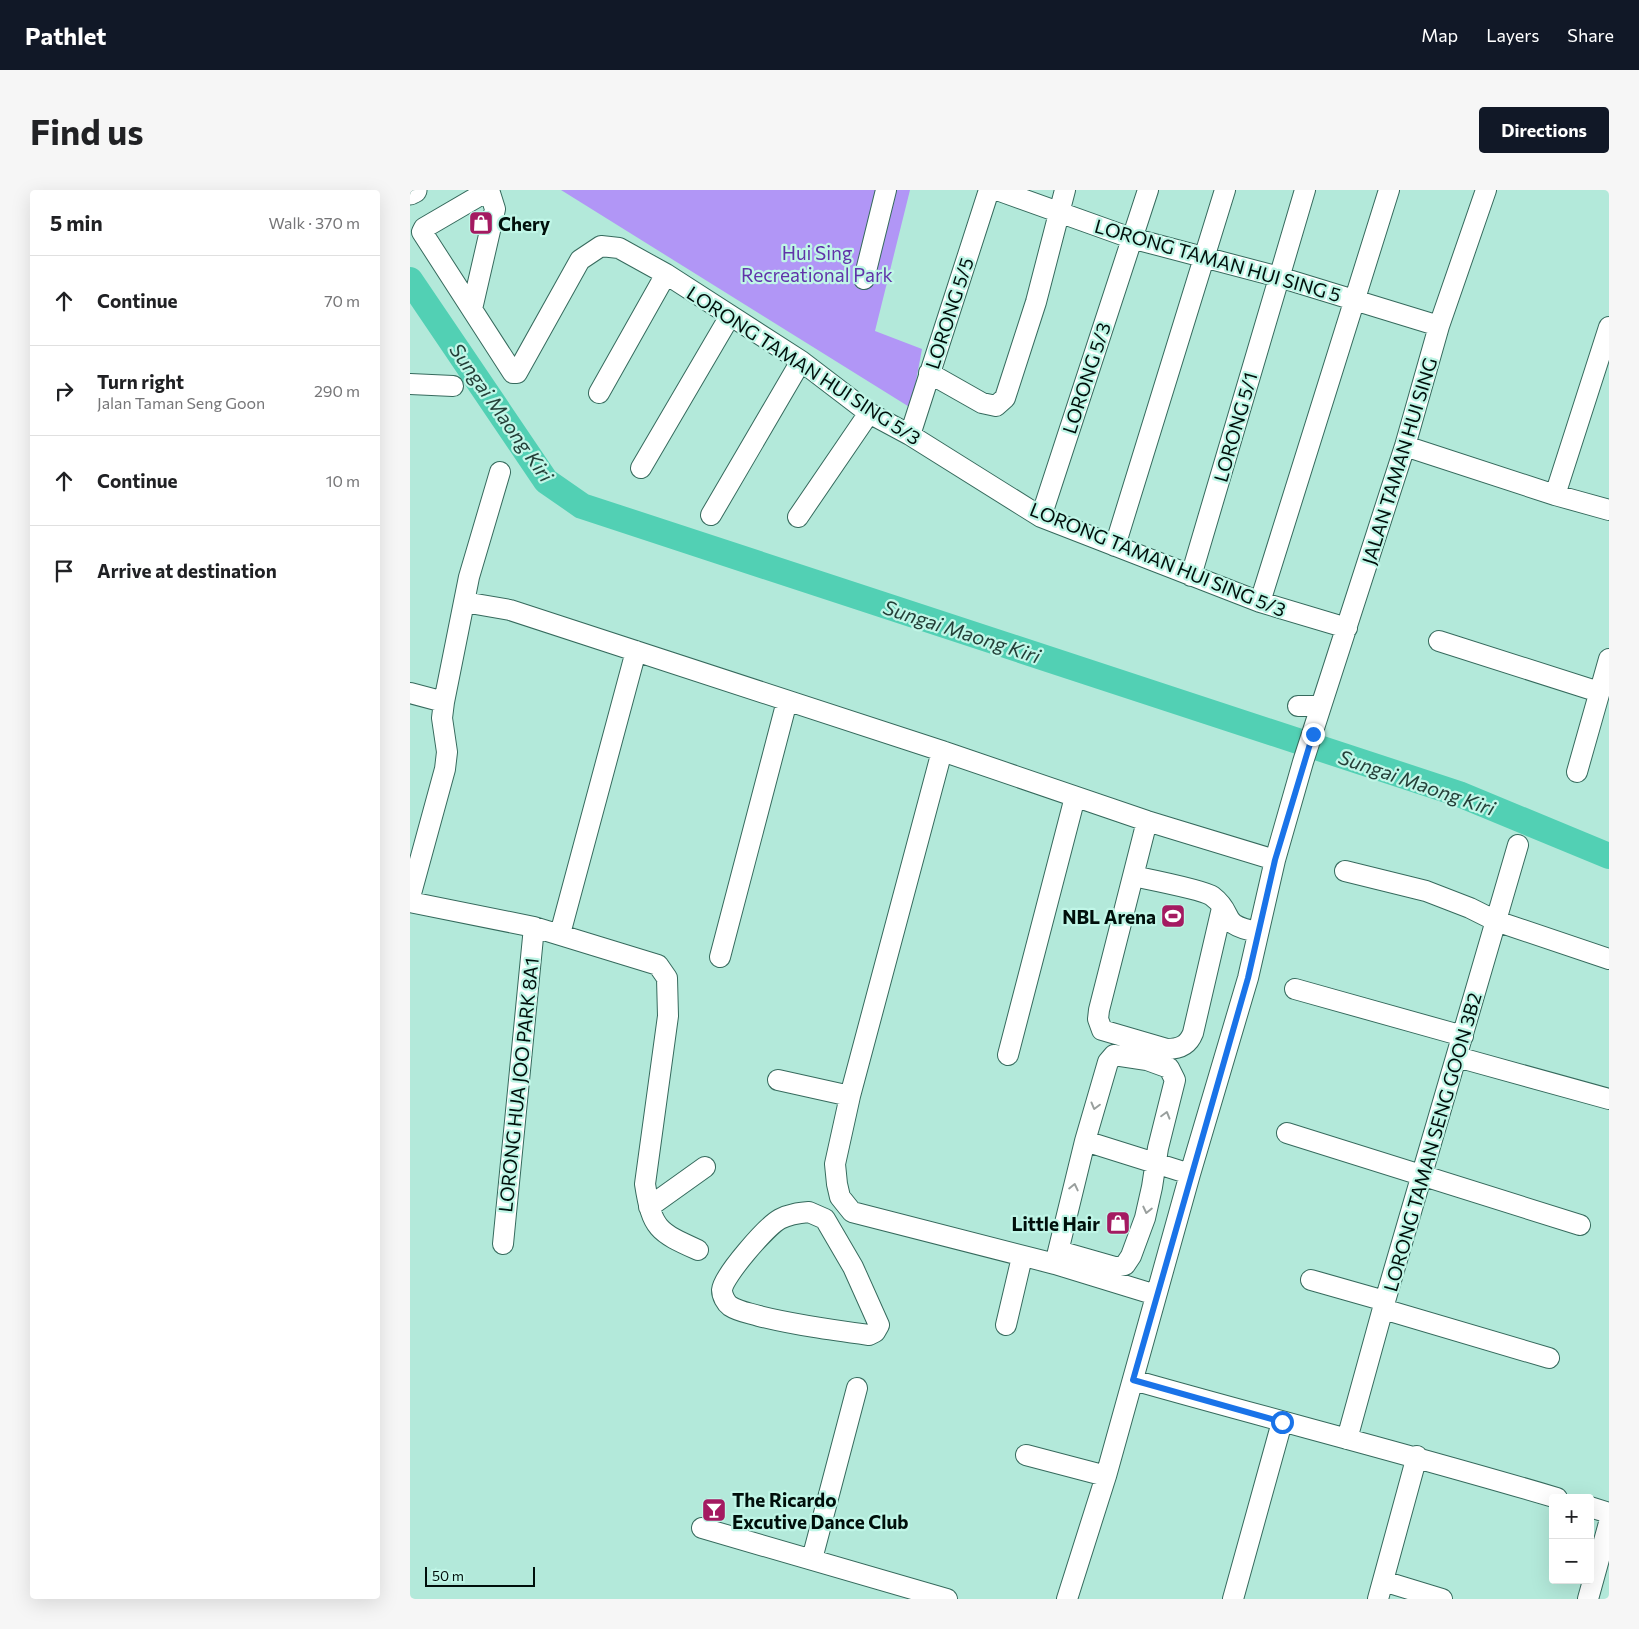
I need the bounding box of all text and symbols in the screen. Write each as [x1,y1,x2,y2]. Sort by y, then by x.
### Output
text: Pathlet [25,21,106,50]
text: Map [1421,24,1458,46]
text: Layers [1486,24,1539,46]
text: Share [1567,24,1614,46]
button: Directions [1479,107,1609,153]
text: Find us [30,109,144,152]
text: 5 min [50,210,103,235]
shop icon: Chery [468,210,494,236]
place label: Chery [498,212,551,235]
text: Walk · 370 m [269,213,360,232]
street label: LORONG TAMAN HUI SING 5 [1092,214,1344,306]
park label: Hui Sing Recreational Park [741,241,893,286]
street label: LORONG 5/5 [920,254,978,372]
street label: LORONG TAMAN HUI SING 5/3 [683,281,925,449]
icon: ahead [50,287,78,315]
text: Continue [97,289,177,312]
text: 70 m [324,291,360,310]
street label: LORONG 5/3 [1057,319,1115,437]
water label: Sungai Maong Kiri [445,338,559,487]
street label: JALAN TAMAN HUI SING [1357,355,1441,567]
text: Turn right [97,370,184,393]
street label: LORONG 5/1 [1208,370,1262,484]
icon: right [50,377,78,405]
text: 290 m [314,381,360,400]
text: Jalan Taman Seng Goon [97,393,265,412]
icon: ahead [50,467,78,495]
text: Continue [97,469,177,492]
text: 10 m [326,471,360,490]
street label: LORONG TAMAN HUI SING 5/3 [1027,497,1289,621]
icon: arrive [50,557,78,585]
text: Arrive at destination [97,559,277,582]
water label: Sungai Maong Kiri [880,594,1044,668]
route end [1302,723,1325,746]
water label: Sungai Maong Kiri [1336,744,1499,820]
sports icon: NBL Arena [1160,903,1186,929]
place label: NBL Arena [1062,905,1156,928]
street label: LORONG HUA JOO PARK 8A1 [493,957,543,1213]
street label: LORONG TAMAN SENG GOON 3B2 [1378,990,1486,1294]
one-way arrow [1090,1102,1100,1110]
one-way arrow [1161,1111,1171,1119]
one-way arrow [1068,1182,1079,1191]
one-way arrow [1142,1206,1153,1215]
shop icon: Little Hair [1105,1210,1131,1236]
place label: Little Hair [1011,1212,1100,1235]
route start [1271,1411,1294,1434]
place label: The Ricardo Excutive Dance Club [732,1488,909,1533]
map controls [1549,1494,1594,1584]
button: + [1549,1494,1594,1539]
bar icon: The Ricardo Excutive Dance Club [701,1497,727,1523]
button: − [1549,1539,1594,1584]
scale bar [425,1564,535,1587]
text: 50 m [432,1567,464,1584]

